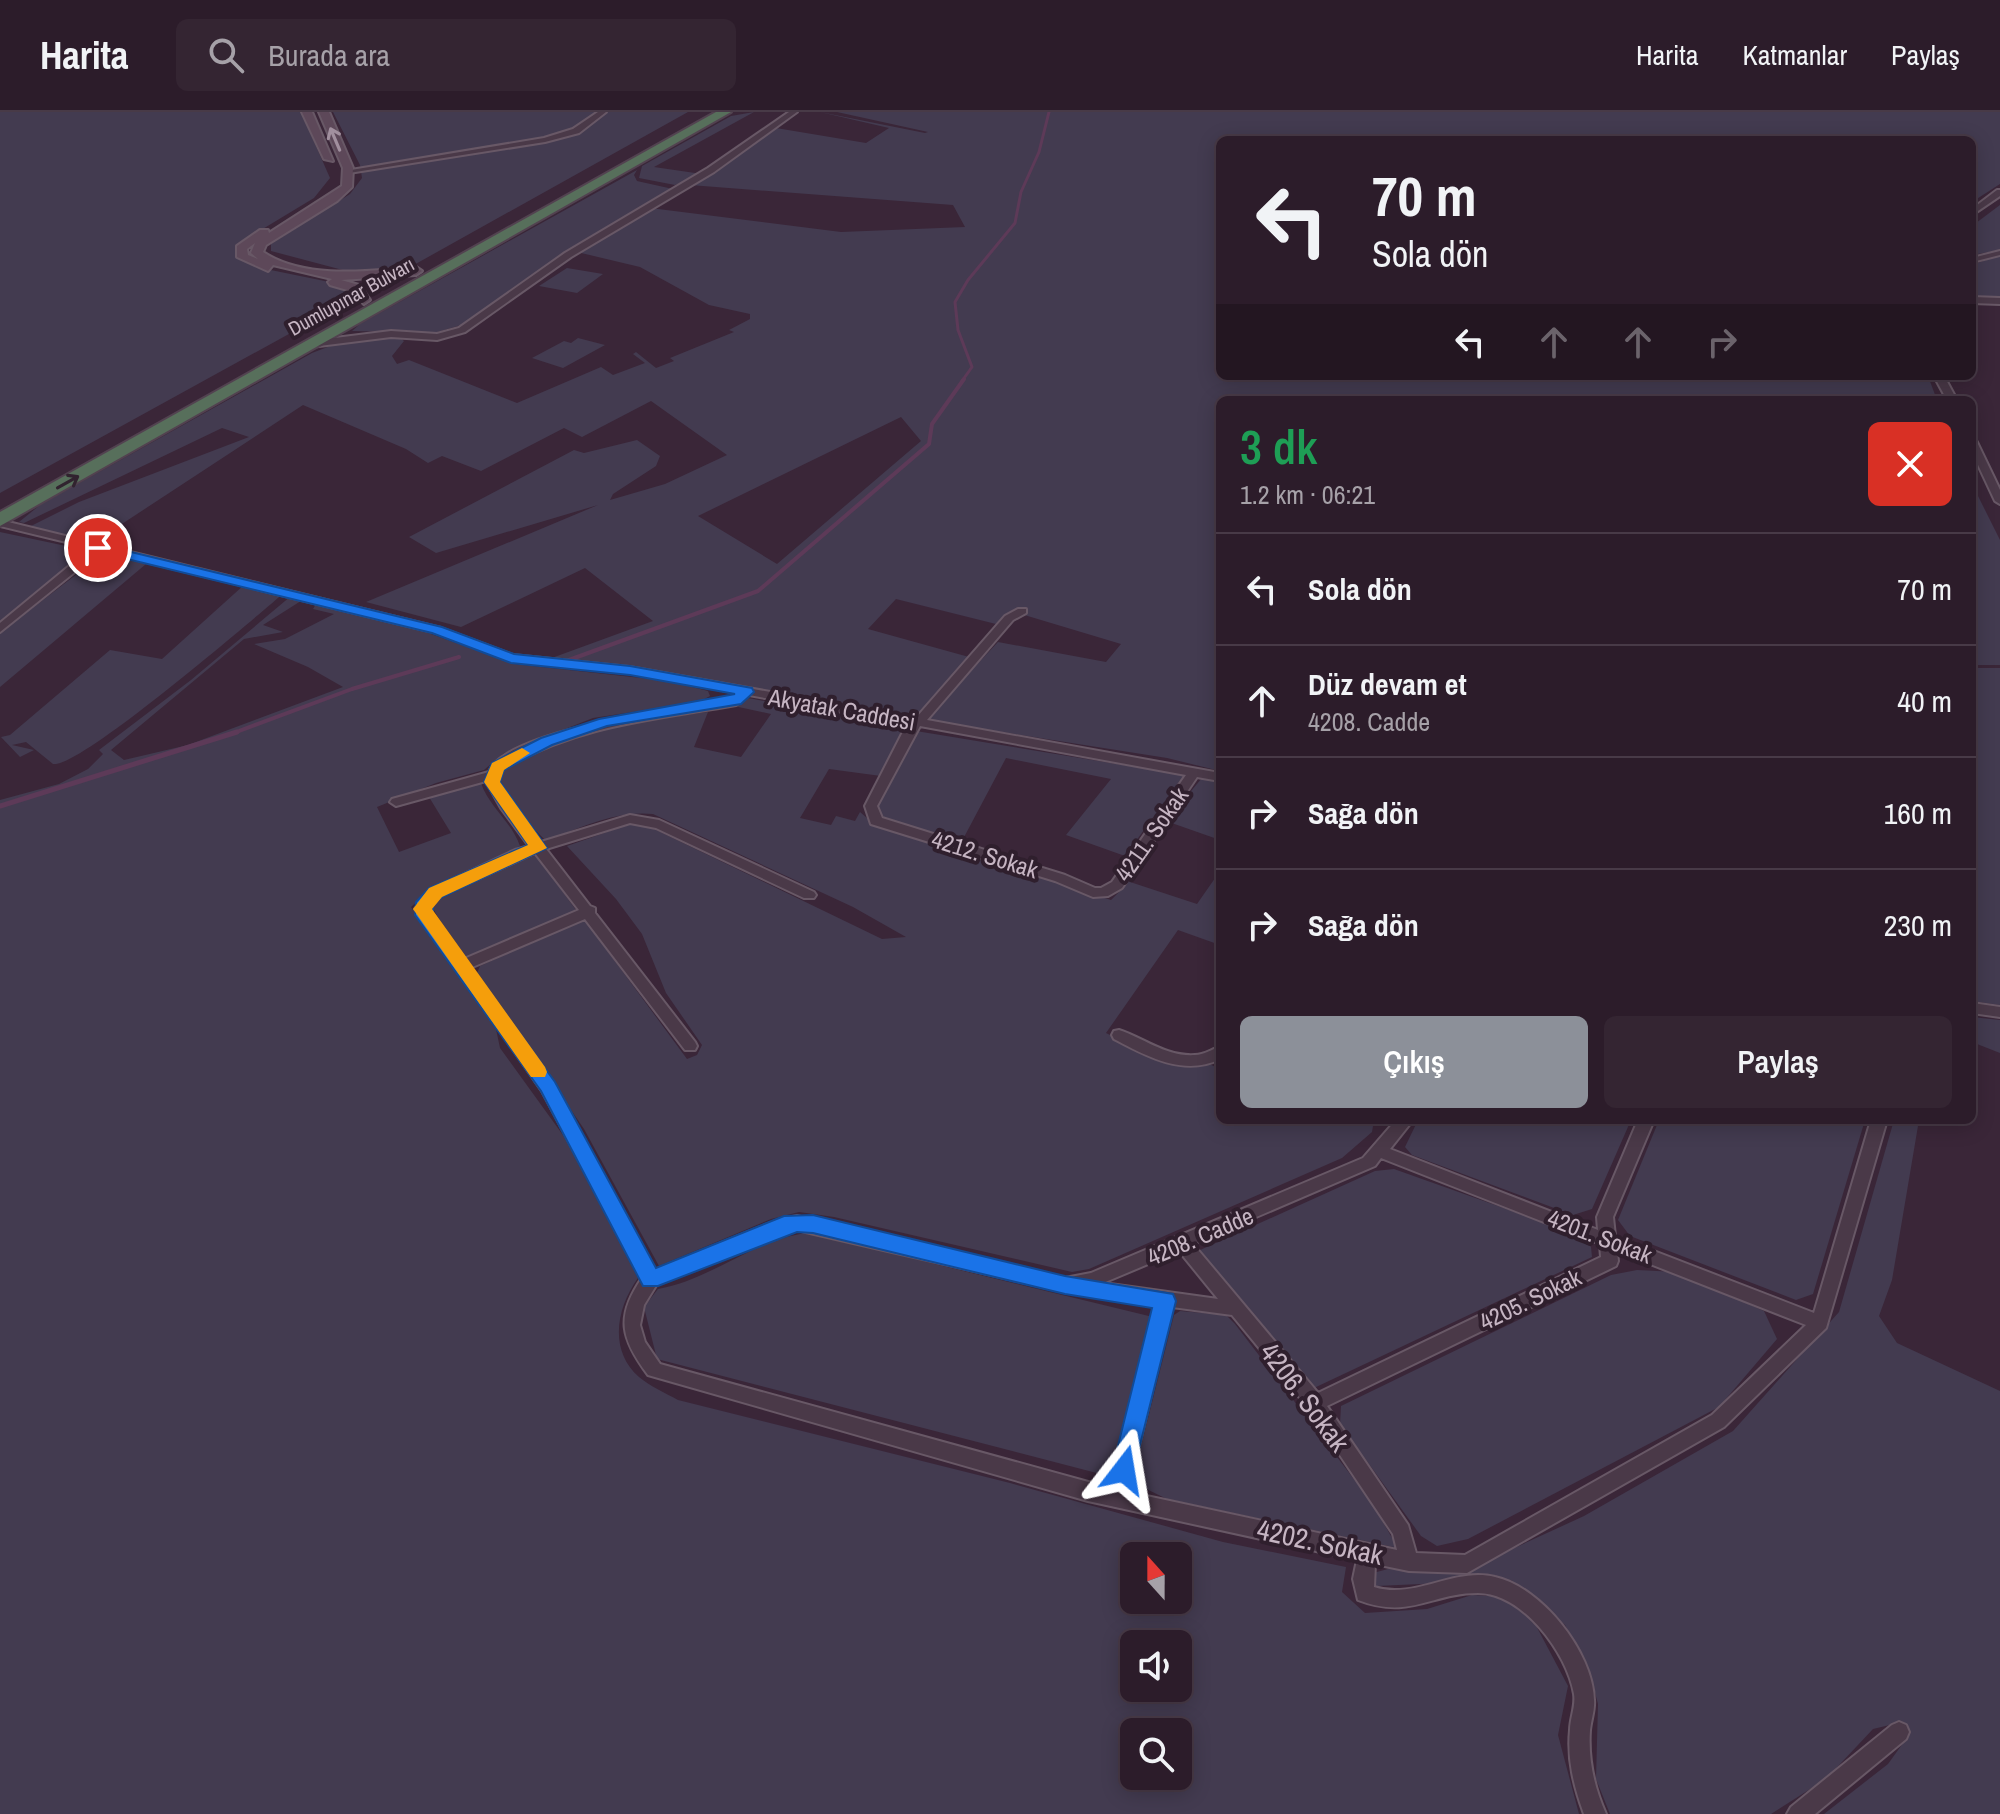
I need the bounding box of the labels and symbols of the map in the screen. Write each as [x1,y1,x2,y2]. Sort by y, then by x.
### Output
one-way arrow [327,127,342,152]
street label: Dumlupınar Bulvarı [283,250,419,342]
one-way arrow [56,473,79,489]
pin [64,514,132,582]
street label: Akyatak Caddesi [765,680,918,738]
street label: 4211. Sokak [1107,780,1195,887]
street label: 4212. Sokak [928,823,1042,885]
street label: 4208. Cadde [1142,1199,1258,1273]
street label: 4201. Sokak [1543,1201,1657,1271]
street label: 4205. Sokak [1474,1261,1586,1337]
street label: 4206. Sokak [1251,1335,1359,1460]
position arrow [1082,1428,1166,1512]
street label: 4202. Sokak [1254,1510,1387,1574]
north arrow [1120,1542,1192,1614]

